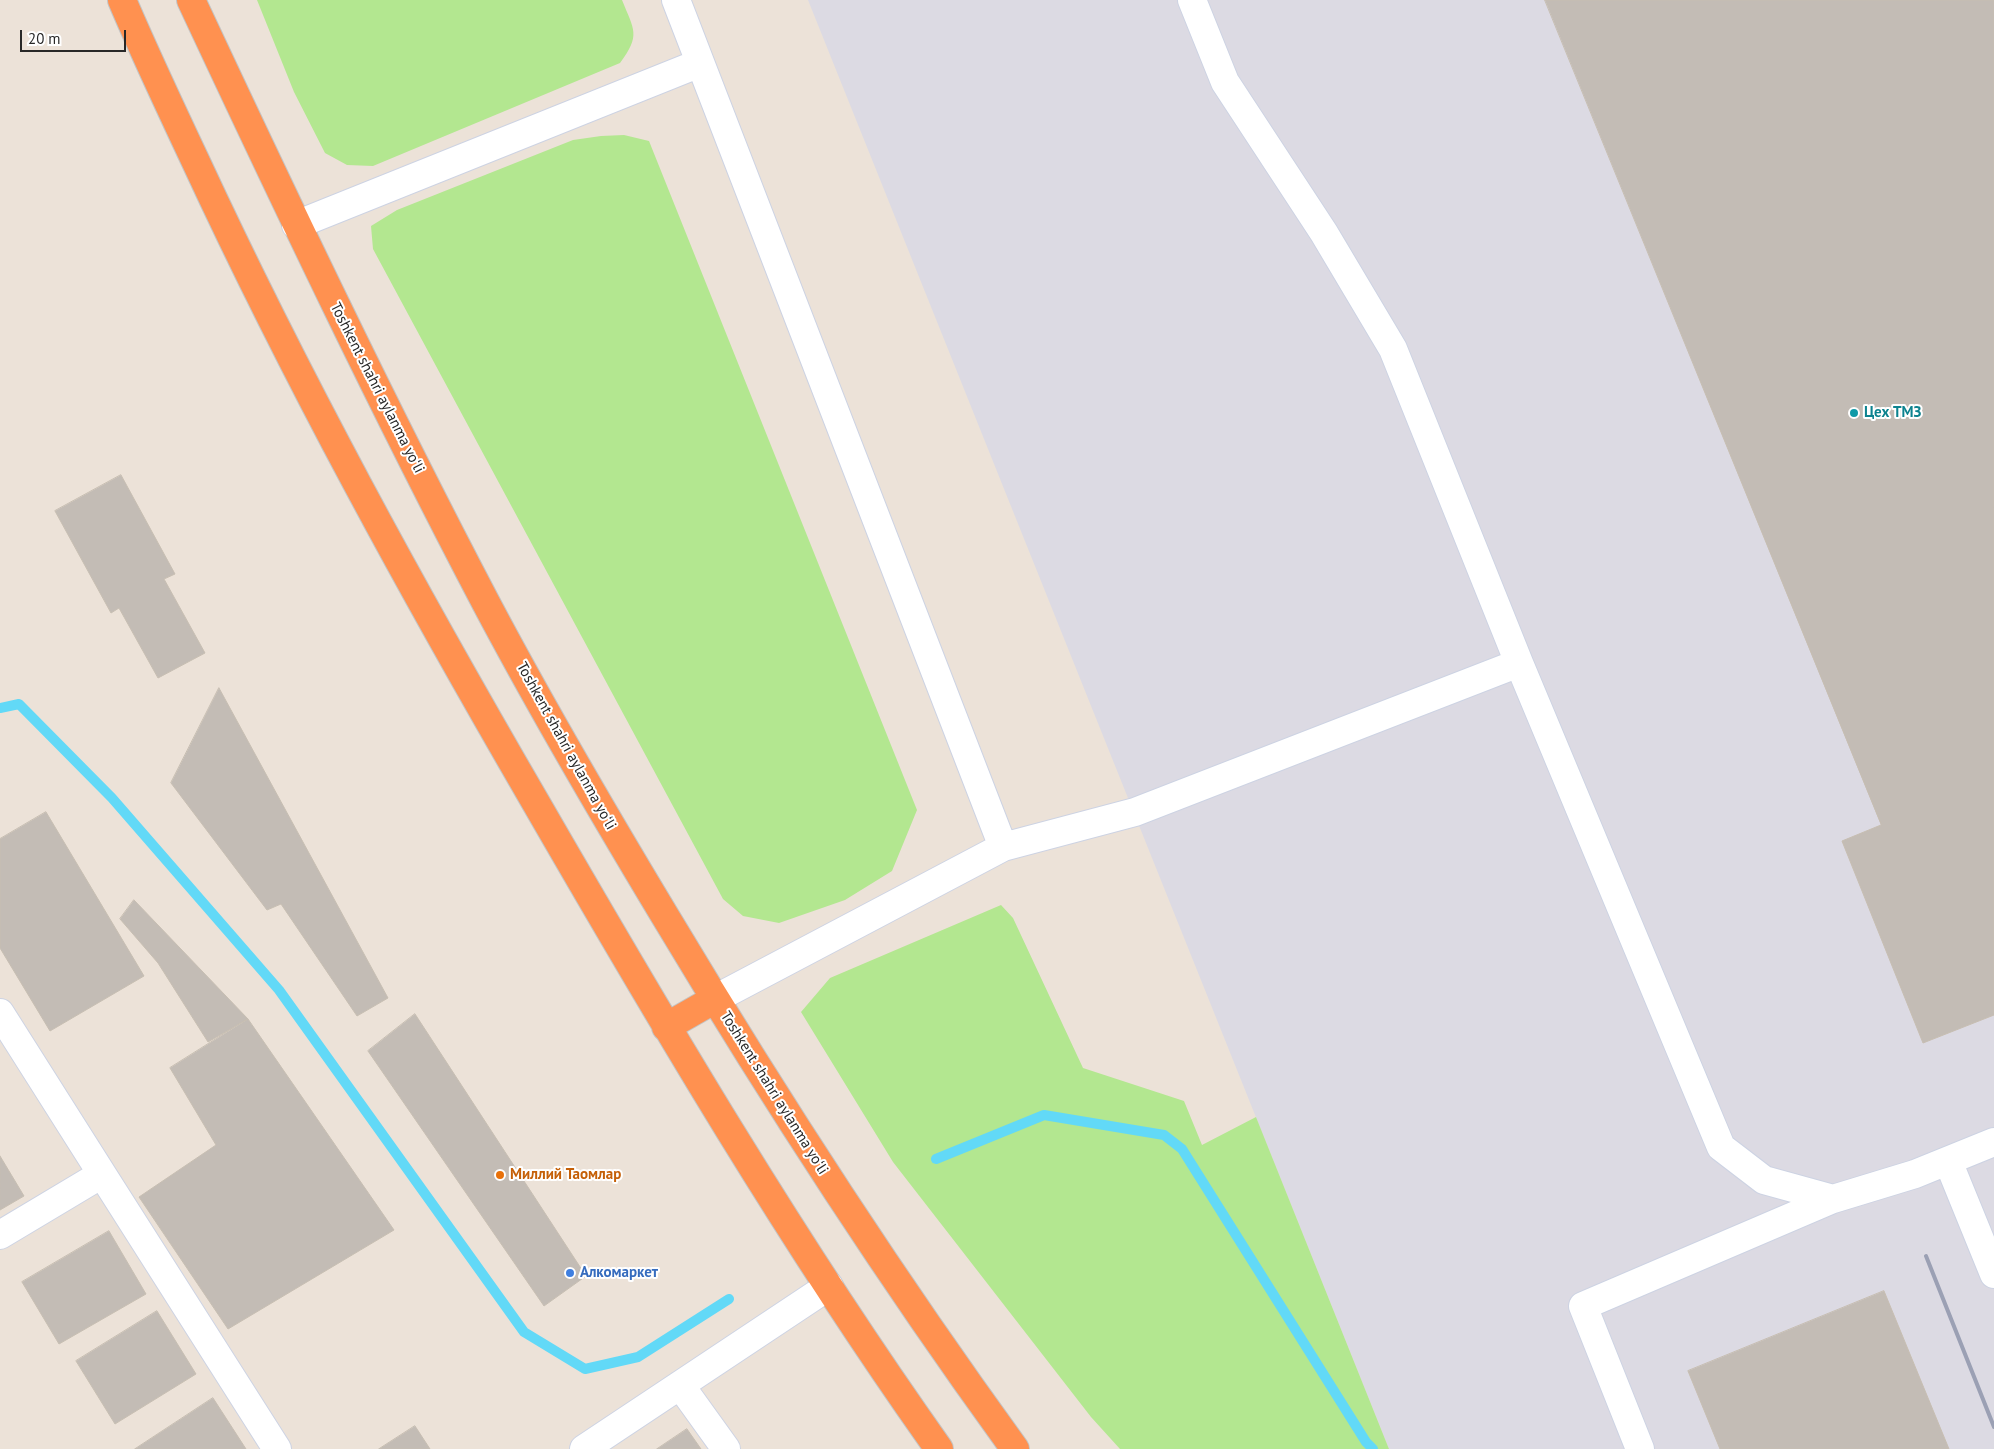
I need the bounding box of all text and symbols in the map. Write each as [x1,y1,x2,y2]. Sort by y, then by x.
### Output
scale bar [22,20,129,52]
text: 20 m [28,29,61,48]
street label: Toshkent shahri aylanma yoʻli [326,300,428,476]
place label: Цех ТМЗ [1864,404,1922,422]
marker: Цех ТМЗ [1848,407,1860,419]
street label: Toshkent shahri aylanma yoʻli [512,659,620,833]
street label: Toshkent shahri aylanma yoʻli [716,1008,832,1178]
place label: Миллий Таомлар [510,1166,621,1184]
marker: Миллий Таомлар [494,1169,506,1181]
place label: Алкомаркет [580,1264,658,1282]
marker: Алкомаркет [564,1267,576,1279]

